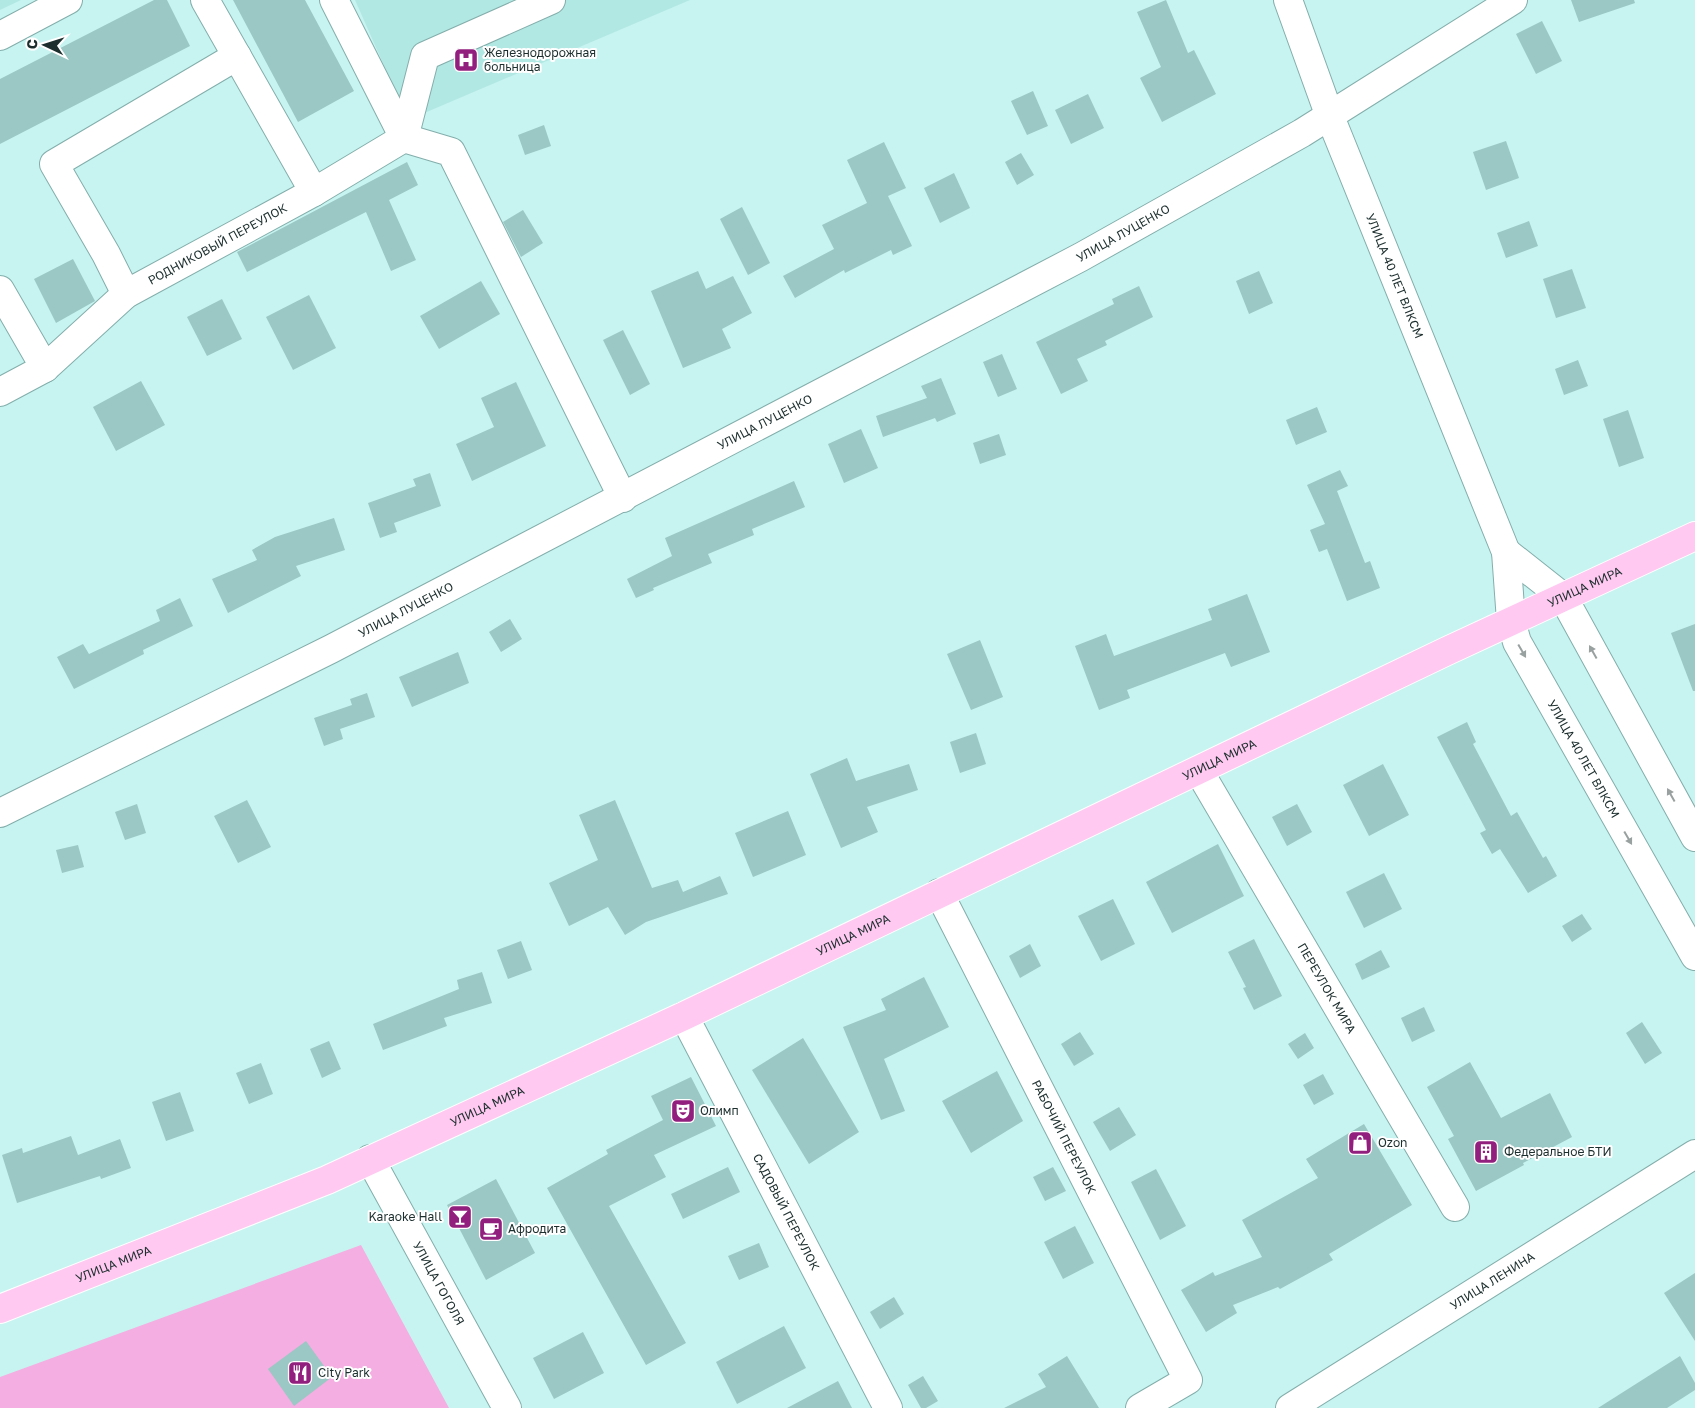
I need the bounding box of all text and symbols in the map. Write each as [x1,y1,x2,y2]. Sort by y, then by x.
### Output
north arrow [20,20,70,70]
text: С [23,38,40,50]
place label: Железнодорожная больница [484,45,596,74]
hospital icon: Железнодорожная больница [453,47,479,73]
street label: РОДНИКОВЫЙ ПЕРЕУЛОК [145,200,290,288]
street label: УЛИЦА ЛУЦЕНКО [1074,201,1172,265]
street label: УЛИЦА 40 ЛЕТ ВЛКСМ [1363,211,1427,341]
street label: УЛИЦА ЛУЦЕНКО [715,391,815,453]
street label: УЛИЦА МИРА [1545,563,1624,610]
street label: УЛИЦА ЛУЦЕНКО [356,578,456,640]
one-way arrow [1517,644,1526,657]
one-way arrow [1589,645,1597,660]
street label: УЛИЦА 40 ЛЕТ ВЛКСМ [1544,697,1623,820]
street label: УЛИЦА МИРА [1180,735,1259,783]
one-way arrow [1667,788,1676,801]
one-way arrow [1624,830,1632,845]
street label: УЛИЦА МИРА [814,911,892,959]
street label: ПЕРЕУЛОК МИРА [1295,940,1359,1036]
street label: РАБОЧИЙ ПЕРЕУЛОК [1029,1077,1100,1197]
street label: УЛИЦА МИРА [448,1082,527,1129]
theatre icon: Олимп [670,1098,696,1124]
place label: Олимп [700,1103,739,1118]
shop icon: Ozon [1347,1130,1373,1156]
place label: Ozon [1378,1135,1407,1150]
building icon: Федеральное БТИ [1473,1139,1499,1165]
place label: Федеральное БТИ [1504,1144,1612,1159]
street label: САДОВЫЙ ПЕРЕУЛОК [750,1151,823,1273]
bar icon: Karaoke Hall [447,1204,473,1230]
place label: Karaoke Hall [368,1209,442,1224]
cafe icon: Афродита [478,1216,504,1242]
place label: Афродита [508,1221,566,1236]
street label: УЛИЦА ГОГОЛЯ [410,1239,468,1328]
street label: УЛИЦА МИРА [73,1242,153,1285]
street label: УЛИЦА ЛЕНИНА [1447,1248,1537,1313]
restaurant icon: City Park [287,1360,313,1386]
place label: City Park [318,1365,370,1380]

